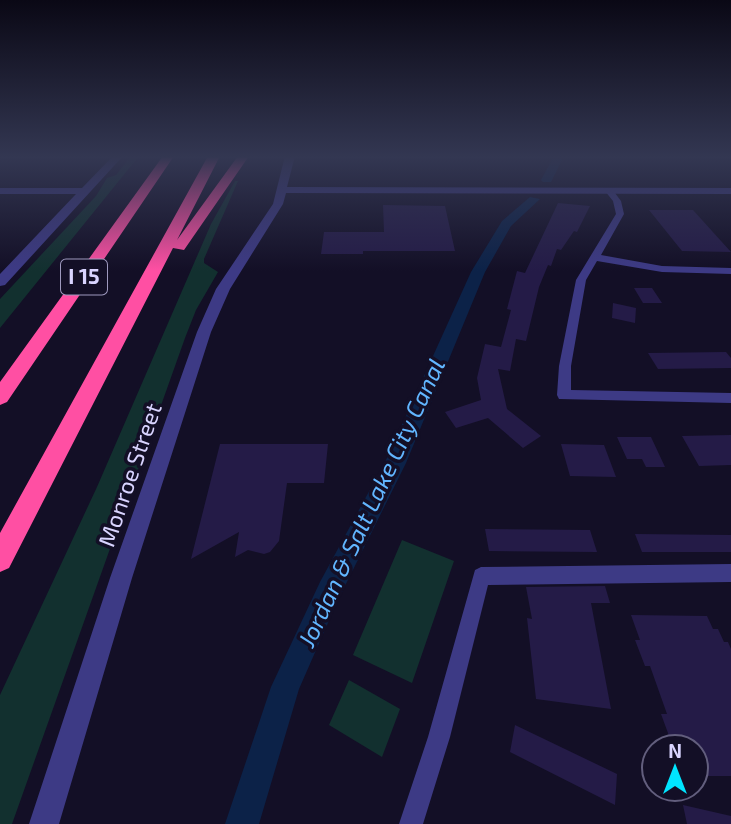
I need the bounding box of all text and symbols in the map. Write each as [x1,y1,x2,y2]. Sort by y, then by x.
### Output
road number: I 15 [61,260,107,294]
water label: Jordan & Salt Lake City Canal [291,354,450,652]
street label: Monroe Street [91,399,167,550]
north arrow [640,733,710,803]
text: N [668,739,682,762]

